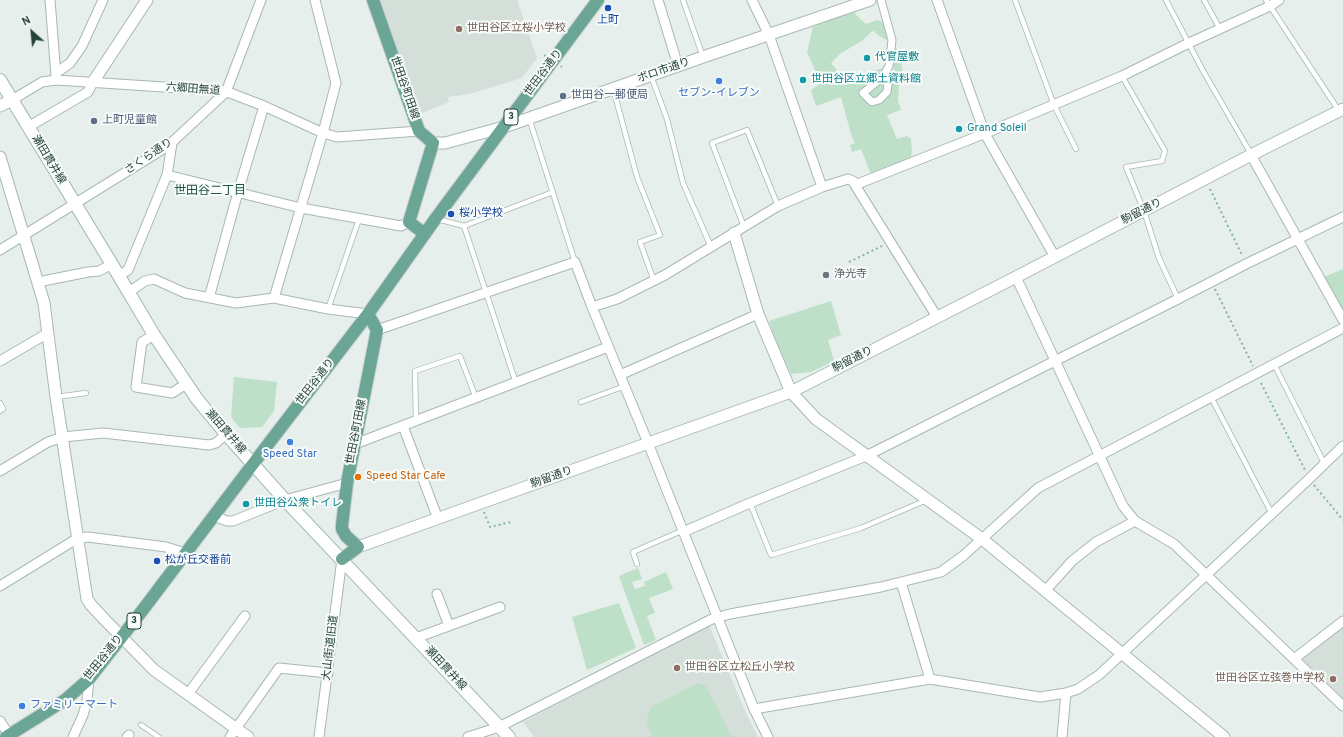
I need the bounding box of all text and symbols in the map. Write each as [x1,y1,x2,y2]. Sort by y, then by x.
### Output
marker: 上町 [603,3,613,13]
north arrow [12,12,52,52]
text: N [20,13,33,29]
place label: 上町 [597,14,619,28]
place label: 世田谷区立桜小学校 [467,22,566,36]
marker: 世田谷区立桜小学校 [454,24,464,34]
street label: 世田谷通り [522,47,566,99]
place label: 代官屋敷 [875,51,919,65]
marker: 代官屋敷 [862,53,872,63]
street label: 世田谷町田線 [387,55,421,121]
street label: ボロ市通り [636,56,692,86]
place label: 世田谷区立郷土資料館 [811,73,921,87]
marker: 世田谷区立郷土資料館 [798,75,808,85]
marker: セブン-イレブン [714,76,724,86]
street label: 六郷田無道 [165,81,221,99]
place label: セブン-イレブン [678,87,760,101]
place label: 世田谷一郵便局 [571,89,648,103]
marker: 世田谷一郵便局 [558,91,568,101]
road number: 3 [504,109,518,125]
place label: 上町児童館 [102,114,157,128]
marker: 上町児童館 [89,116,99,126]
place label: Grand Soleil [967,122,1027,136]
marker: Grand Soleil [954,124,964,134]
street label: 瀬田貫井線 [28,133,68,187]
street label: さくら通り [123,136,175,178]
district label: 世田谷二丁目 [174,185,246,199]
street label: 駒留通り [1119,196,1165,228]
place label: 桜小学校 [459,207,503,221]
marker: 桜小学校 [446,209,456,219]
place label: 浄光寺 [834,268,867,282]
marker: 浄光寺 [821,270,831,280]
street label: 駒留通り [830,344,876,376]
street label: 世田谷通り [294,356,338,408]
street label: 世田谷町田線 [344,398,370,466]
street label: 瀬田貫井線 [202,407,248,457]
marker: Speed Star [285,437,295,447]
place label: Speed Star [263,448,317,462]
street label: 駒留通り [529,464,575,492]
place label: Speed Star Cafe [366,470,446,484]
marker: Speed Star Cafe [353,472,363,482]
place label: 世田谷公衆トイレ [254,497,342,511]
marker: 世田谷公衆トイレ [241,499,251,509]
place label: 松が丘交番前 [165,554,231,568]
marker: 松が丘交番前 [152,556,162,566]
road number: 3 [127,613,141,629]
street label: 大山街道旧道 [320,614,342,682]
street label: 世田谷通り [82,632,126,684]
street label: 瀬田貫井線 [421,644,469,694]
place label: 世田谷区立松丘小学校 [685,661,795,675]
marker: 世田谷区立松丘小学校 [672,663,682,673]
place label: 世田谷区立弦巻中学校 [1215,672,1325,686]
marker: 世田谷区立弦巻中学校 [1328,674,1338,684]
place label: ファミリーマート [30,699,118,713]
marker: ファミリーマート [17,701,27,711]

